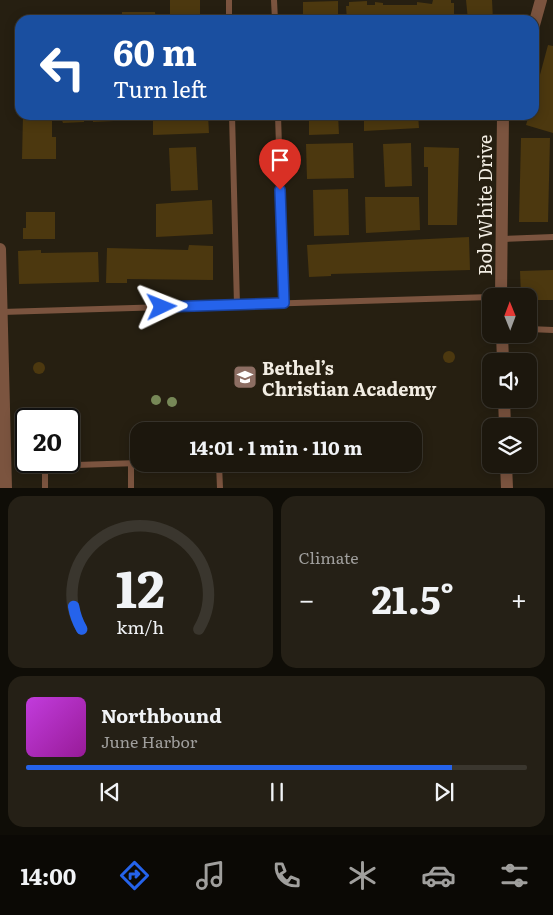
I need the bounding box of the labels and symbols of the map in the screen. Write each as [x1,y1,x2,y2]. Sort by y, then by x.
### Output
street label: Bob White Drive [471,135,498,275]
pin [259,139,301,190]
position arrow [135,280,187,332]
north arrow [482,288,538,342]
place label: Bethel’s Christian Academy [262,354,436,402]
school or university icon: Bethel’s Christian Academy [232,364,258,390]
speed limit sign: 20 [15,408,80,473]

